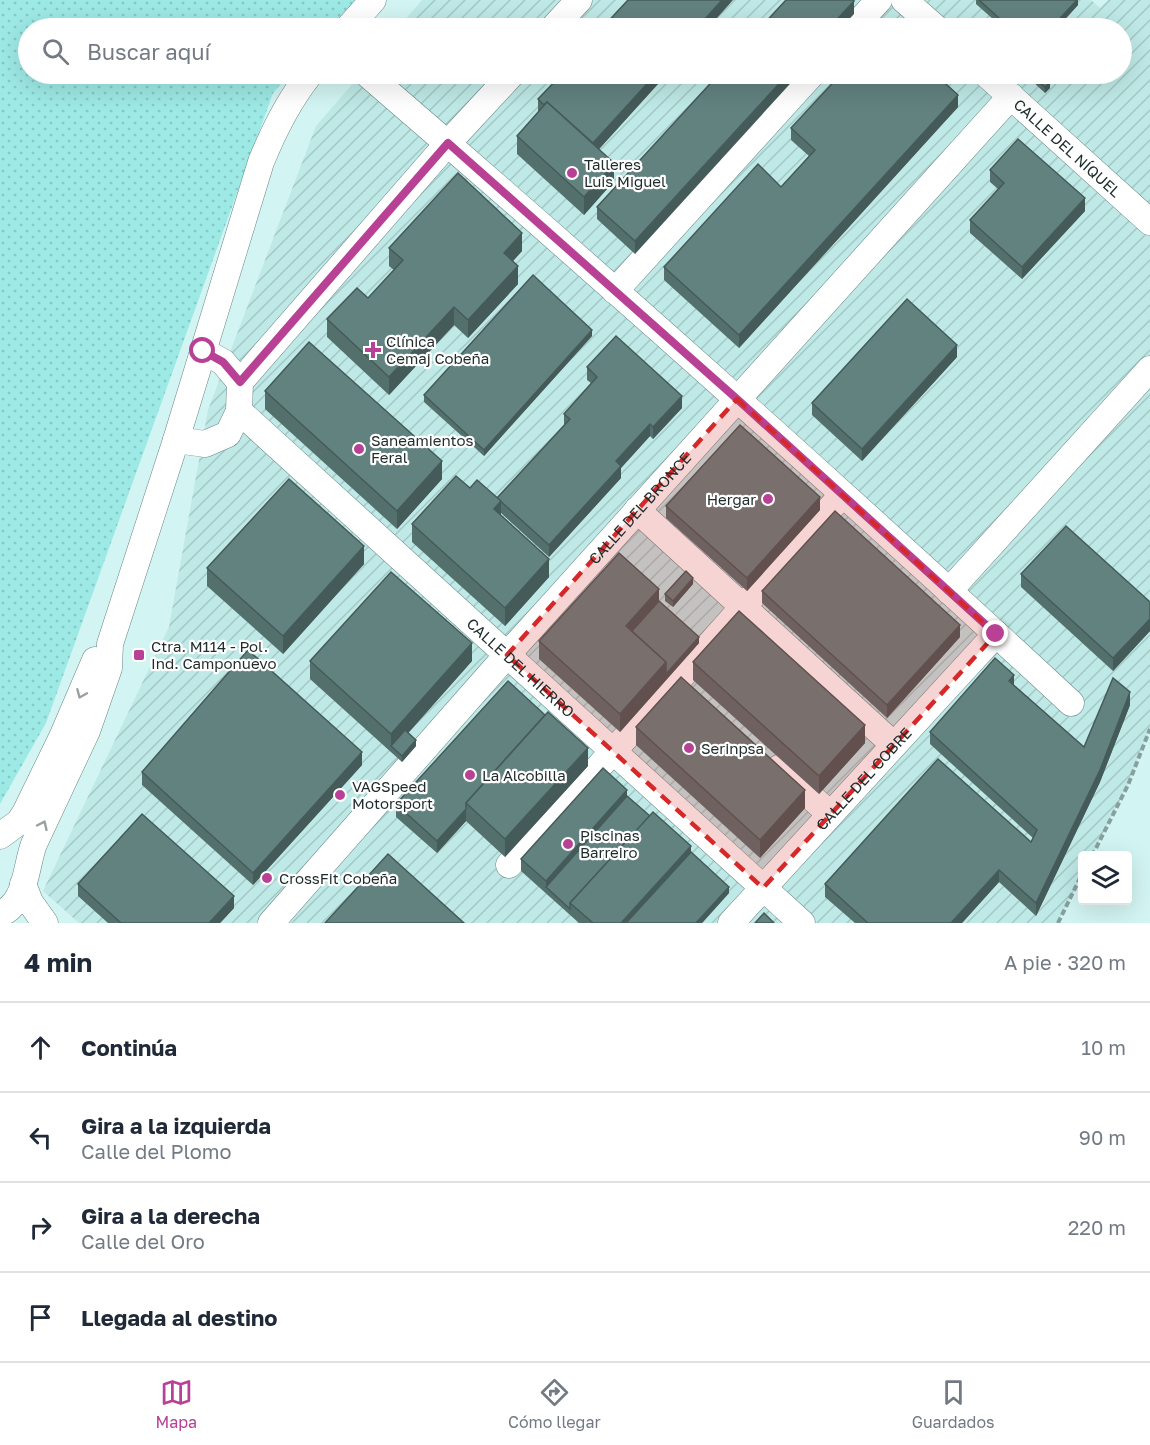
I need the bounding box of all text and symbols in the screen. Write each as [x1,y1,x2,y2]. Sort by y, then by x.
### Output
search box [18,18,1132,84]
icon: search [39,35,72,68]
text: Buscar aquí [87,38,210,65]
street label: CALLE DEL NÍQUEL [1010,95,1125,201]
place label: Talleres Luis Miguel [584,155,666,190]
marker: Talleres Luis Miguel [565,166,579,180]
place label: Clínica Cemaj Cobeña [386,332,489,367]
route start [189,337,215,363]
marker: Clínica Cemaj Cobeña [364,341,382,359]
place label: Saneamientos Feral [371,431,474,466]
marker: Saneamientos Feral [352,442,366,456]
street label: CALLE DEL BRONCE [585,448,694,568]
place label: Hergar [707,490,756,508]
marker: Hergar [761,492,775,506]
street label: CALLE DEL HIERRO [463,614,578,721]
route end [982,620,1008,646]
place label: Ctra. M114 - Pol. Ind. Camponuevo [151,637,276,672]
marker: Ctra. M114 - Pol. Ind. Camponuevo [132,648,146,662]
one-way arrow [76,688,88,699]
street label: CALLE DEL COBRE [812,724,915,834]
place label: Serinpsa [701,739,764,757]
marker: Serinpsa [682,741,696,755]
place label: La Alcobilla [482,766,566,784]
marker: La Alcobilla [463,768,477,782]
place label: VAGSpeed Motorsport [352,777,433,812]
marker: VAGSpeed Motorsport [333,788,347,802]
one-way arrow [35,820,47,831]
place label: Piscinas Barreiro [580,826,640,861]
marker: Piscinas Barreiro [561,837,575,851]
map controls [1078,851,1132,905]
button: layers [1078,851,1132,905]
place label: CrossFit Cobeña [279,869,397,887]
marker: CrossFit Cobeña [260,871,274,885]
text: 4 min [24,947,92,978]
text: A pie · 320 m [1004,950,1126,974]
icon: ahead [24,1031,57,1064]
text: Continúa [81,1034,177,1061]
text: 10 m [1081,1035,1126,1059]
text: Gira a la izquierda [81,1112,271,1139]
icon: left [24,1121,57,1154]
text: 90 m [1079,1125,1126,1149]
text: Calle del Plomo [81,1139,231,1163]
text: Gira a la derecha [81,1202,260,1229]
icon: right [24,1211,57,1244]
text: 220 m [1068,1215,1126,1239]
text: Calle del Oro [81,1229,205,1253]
icon: arrive [24,1301,57,1334]
text: Llegada al destino [81,1304,278,1331]
tab: Mapa [155,1376,197,1432]
tab: Cómo llegar [508,1376,601,1432]
tab: Guardados [912,1376,995,1432]

